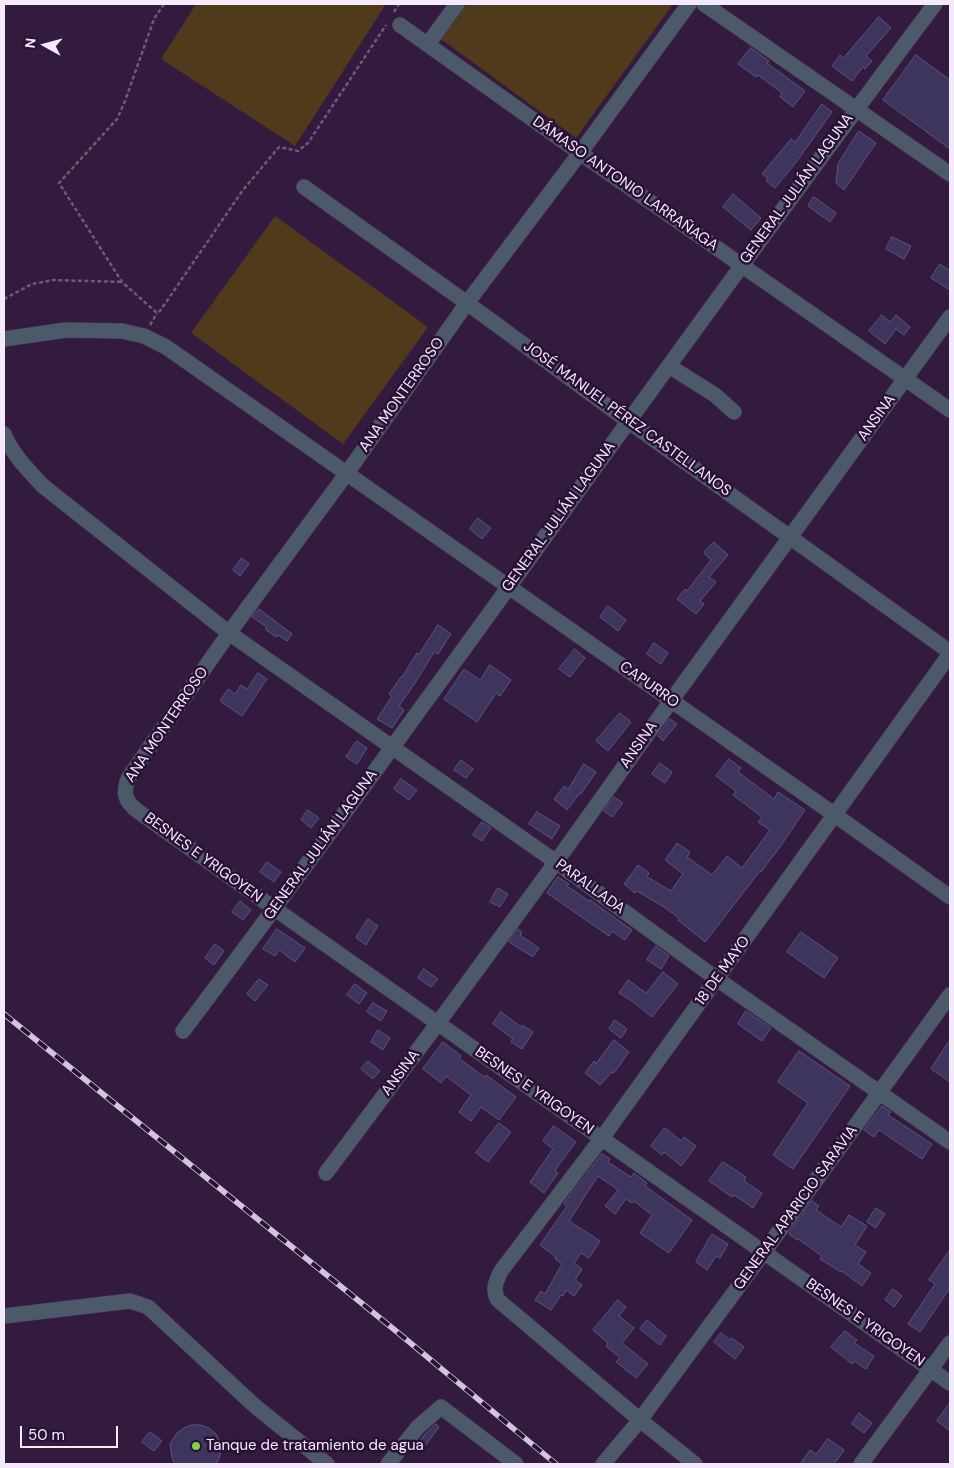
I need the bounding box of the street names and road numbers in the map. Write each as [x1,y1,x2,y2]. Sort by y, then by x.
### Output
street label: GENERAL JULIÁN LAGUNA [736,110,858,268]
street label: DÁMASO ANTONIO LARRAÑAGA [529,113,721,255]
street label: ANA MONTERROSO [356,334,448,456]
street label: JOSÉ MANUEL PÉREZ CASTELLANOS [520,338,734,500]
street label: ANSINA [854,391,900,445]
street label: GENERAL JULIÁN LAGUNA [498,438,620,596]
street label: CAPURRO [616,658,682,712]
street label: ANA MONTERROSO [122,664,212,786]
street label: ANSINA [616,718,662,772]
street label: GENERAL JULIÁN LAGUNA [260,766,382,924]
street label: BESNES E YRIGOYEN [141,809,265,907]
street label: PARALLADA [552,856,628,918]
street label: 18 DE MAYO [692,933,754,1009]
street label: BESNES E YRIGOYEN [471,1043,597,1139]
street label: ANSINA [378,1046,424,1100]
street label: GENERAL APARICIO SARAVIA [730,1122,862,1294]
street label: BESNES E YRIGOYEN [802,1275,928,1371]

